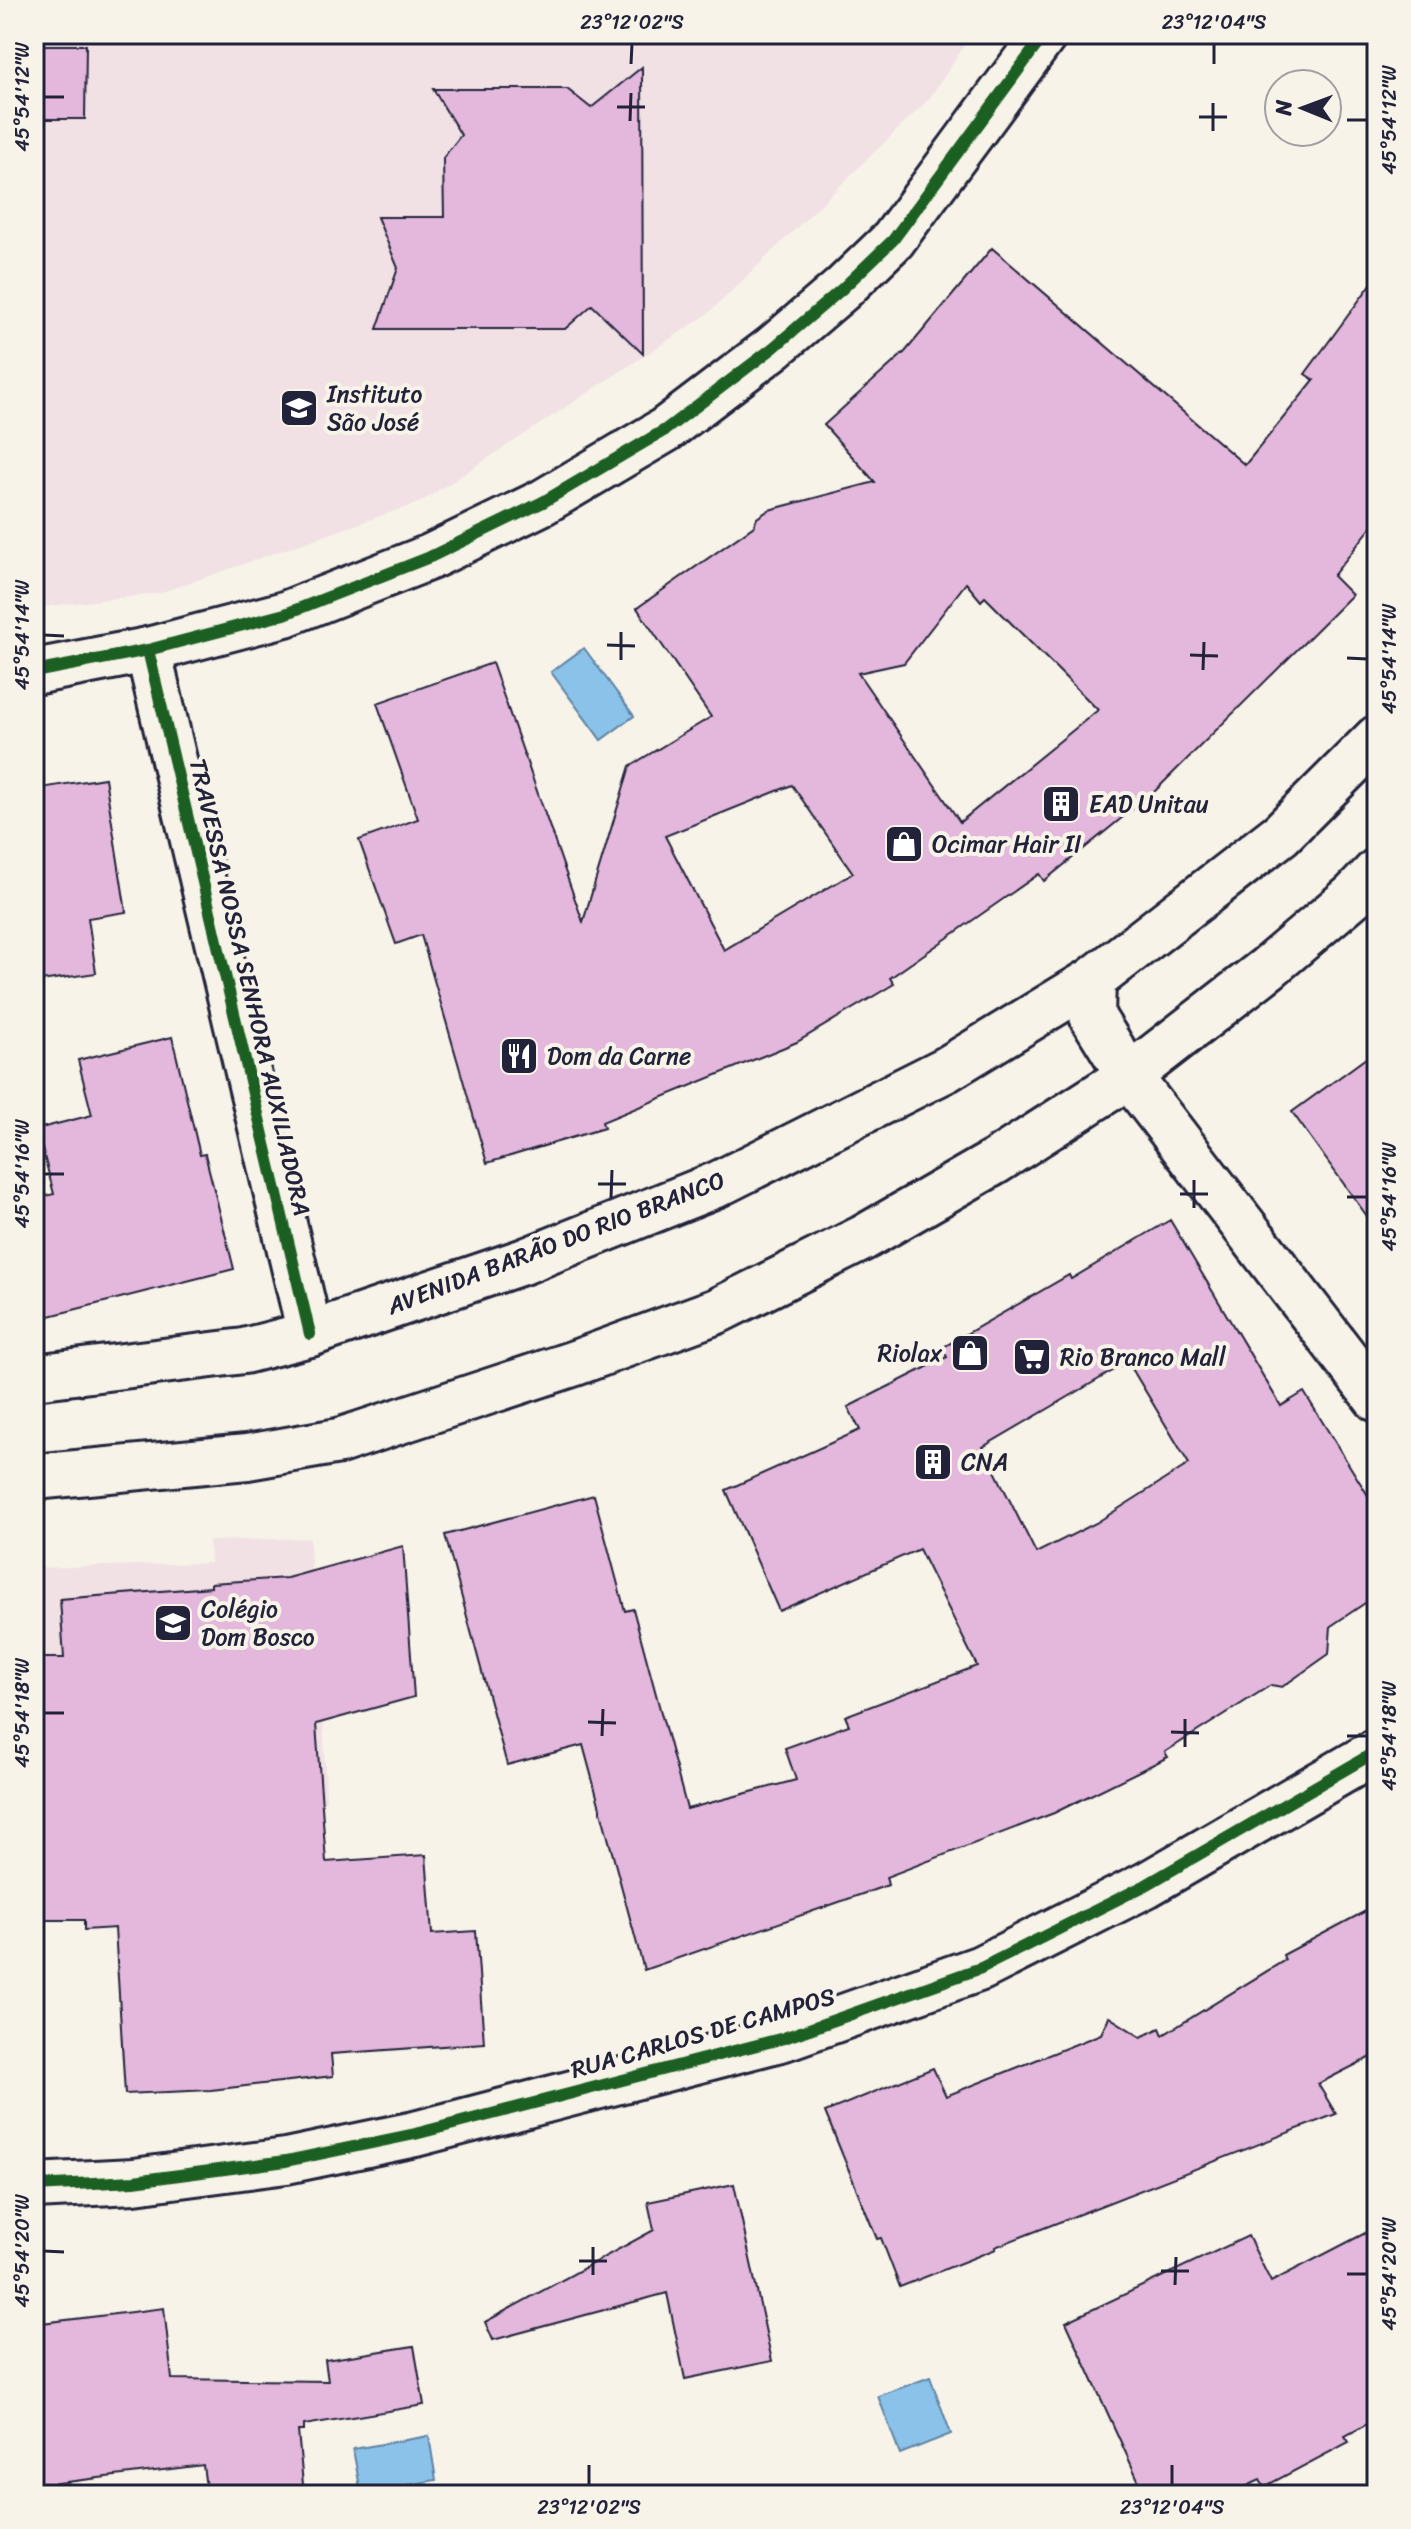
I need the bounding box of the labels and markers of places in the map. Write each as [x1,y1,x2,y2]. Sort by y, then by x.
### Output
place label: Instituto São José [326,373,423,443]
school or university icon: Instituto São José [278,387,320,429]
building icon: EAD Unitau [1040,783,1082,825]
place label: EAD Unitau [1089,783,1209,825]
shop icon: Ocimar Hair II [883,823,925,865]
place label: Ocimar Hair II [932,823,1082,865]
restaurant icon: Dom da Carne [498,1035,540,1077]
place label: Dom da Carne [547,1035,691,1077]
place label: Riolax [877,1332,943,1374]
shop icon: Riolax [949,1332,991,1374]
supermarket icon: Rio Branco Mall [1011,1336,1053,1378]
place label: Rio Branco Mall [1060,1336,1227,1378]
building icon: CNA [912,1441,954,1483]
place label: CNA [961,1441,1009,1483]
place label: Colégio Dom Bosco [201,1588,315,1658]
school or university icon: Colégio Dom Bosco [152,1602,194,1644]

